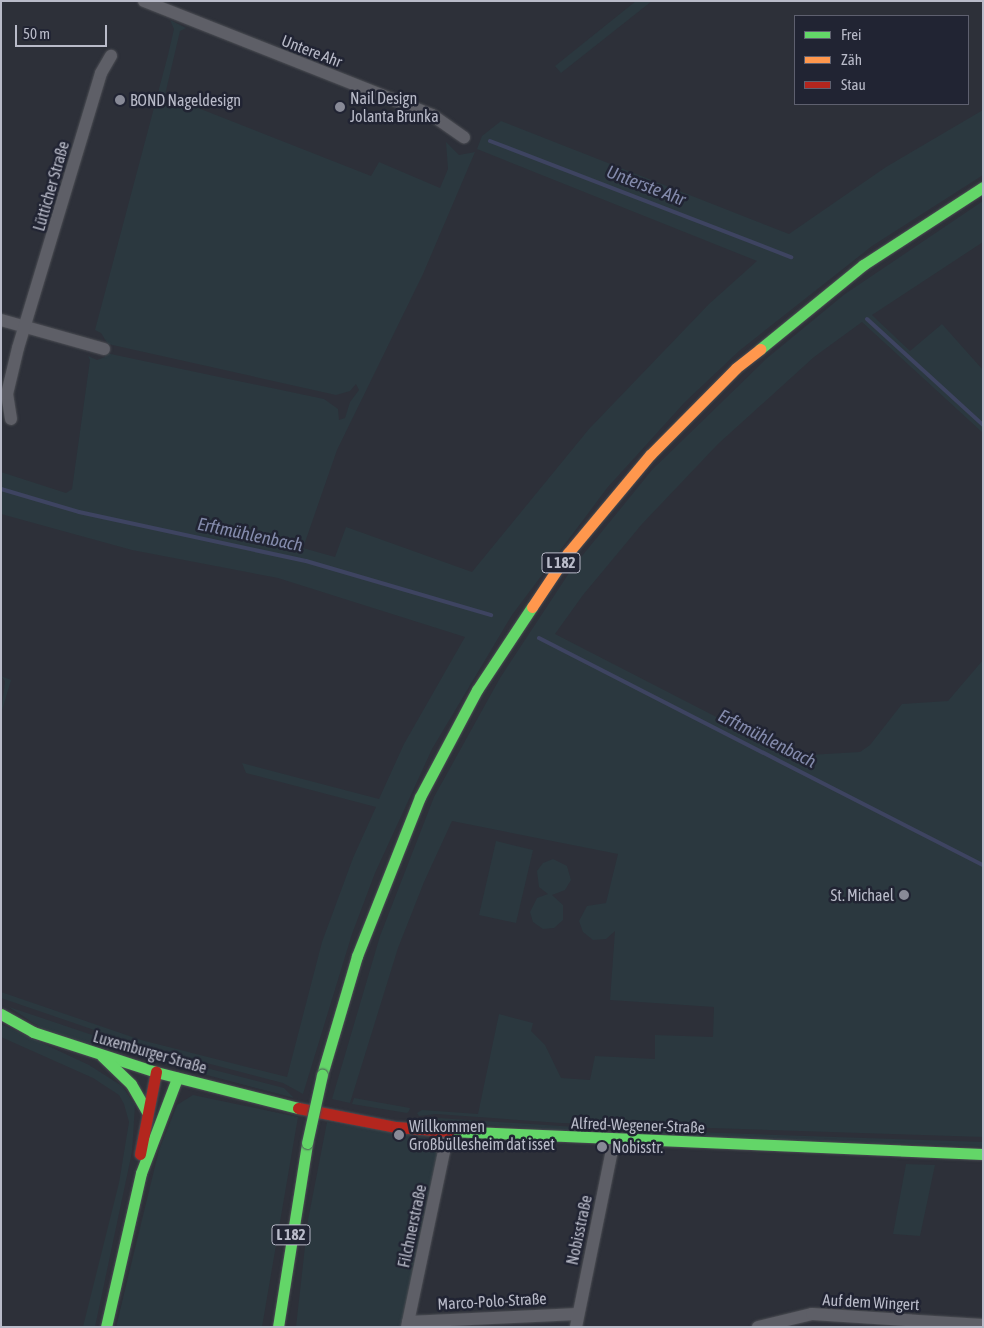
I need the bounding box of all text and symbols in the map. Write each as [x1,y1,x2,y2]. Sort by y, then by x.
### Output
scale bar [18,15,110,47]
legend [794,15,969,105]
text: 50 m [23,25,50,42]
text: Frei [841,26,861,43]
street label: Untere Ahr [279,31,345,71]
text: Zäh [841,51,862,68]
text: Stau [841,76,866,93]
place label: Nail Design Jolanta Brunka [350,88,439,126]
place label: BOND Nageldesign [130,90,241,110]
marker: BOND Nageldesign [114,94,126,106]
marker: Nail Design Jolanta Brunka [334,101,346,113]
street label: Lütticher Straße [29,139,73,233]
water label: Unterste Ahr [604,161,688,211]
water label: Erftmühlenbach [195,513,305,557]
road number: L 182 [541,550,581,576]
water label: Erftmühlenbach [714,705,820,773]
place label: St. Michael [831,885,894,905]
marker: St. Michael [898,889,910,901]
street label: Luxemburger Straße [91,1027,209,1077]
street label: Alfred-Wegener-Straße [571,1113,705,1137]
place label: Willkommen Großbüllesheim dat isset [409,1116,555,1154]
marker: Willkommen Großbüllesheim dat isset [393,1129,405,1141]
place label: Nobisstr. [612,1137,663,1157]
marker: Nobisstr. [596,1141,608,1153]
street label: Filchnerstraße [394,1183,430,1269]
street label: Nobisstraße [562,1193,596,1267]
road number: L 182 [271,1222,311,1248]
street label: Marco-Polo-Straße [437,1289,547,1313]
street label: Auf dem Wingert [822,1290,920,1314]

